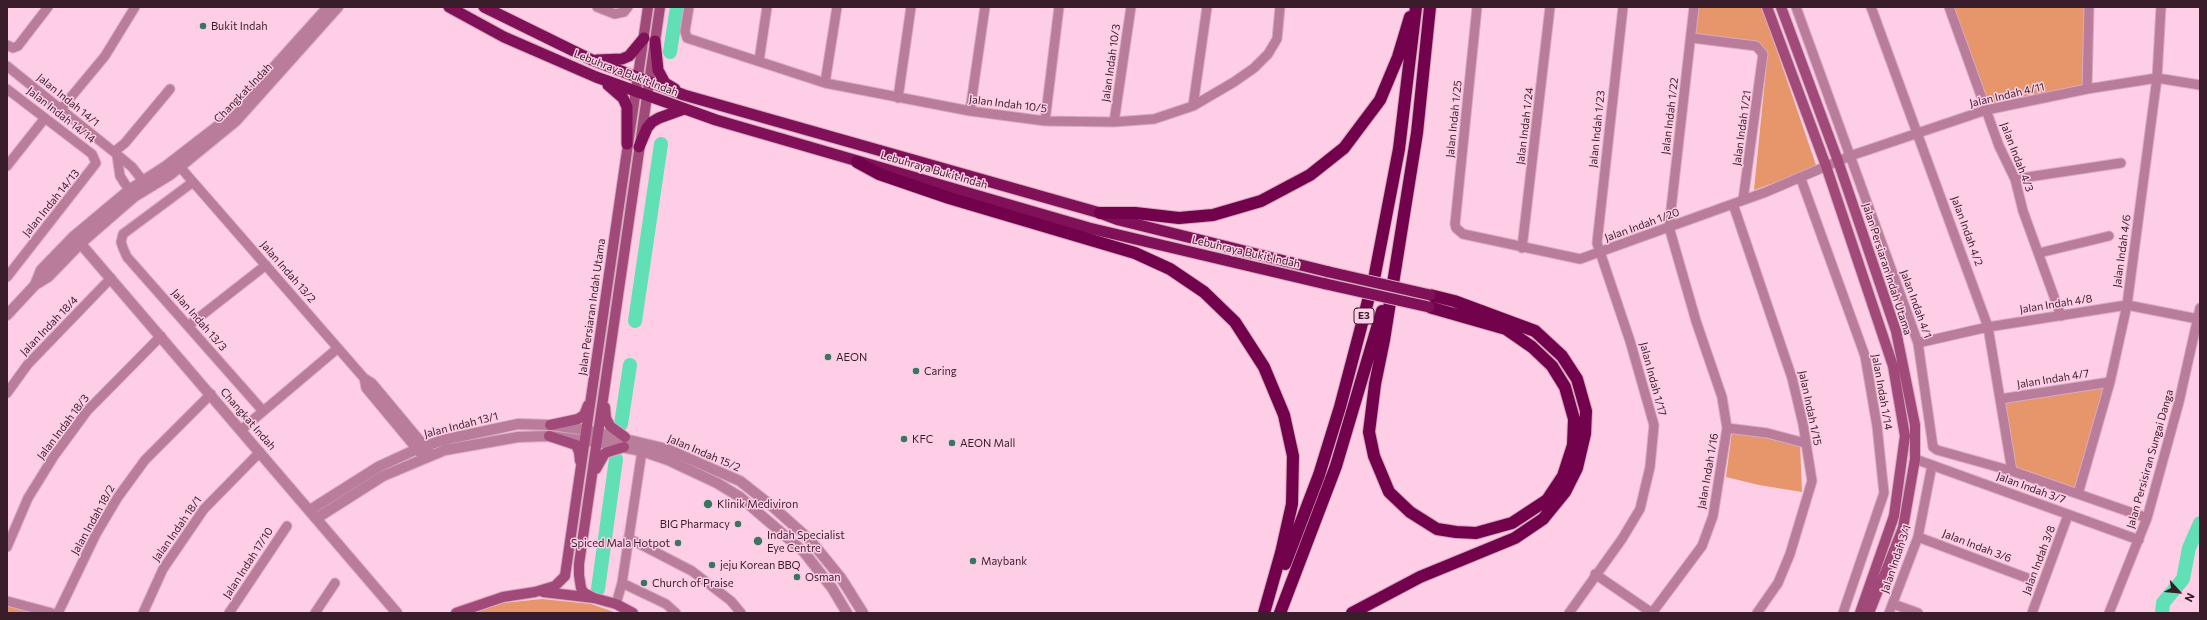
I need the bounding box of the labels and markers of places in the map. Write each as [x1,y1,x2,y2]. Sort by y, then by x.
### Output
place label: Bukit Indah [211,19,267,33]
marker: Bukit Indah [198,21,208,31]
place label: AEON [836,350,867,364]
marker: AEON [823,352,833,362]
place label: Caring [924,364,957,378]
marker: Caring [911,366,921,376]
place label: KFC [912,432,933,446]
marker: KFC [899,434,909,444]
place label: AEON Mall [960,436,1015,450]
marker: AEON Mall [947,438,957,448]
place label: Klinik Mediviron [717,497,798,511]
marker: Klinik Mediviron [702,498,714,510]
place label: BIG Pharmacy [660,517,730,531]
marker: BIG Pharmacy [733,519,743,529]
place label: Indah Specialist Eye Centre [767,528,845,554]
marker: Indah Specialist Eye Centre [752,535,764,547]
place label: Spiced Mala Hotpot [571,536,670,550]
marker: Spiced Mala Hotpot [673,538,683,548]
place label: Maybank [981,554,1027,568]
marker: Maybank [968,556,978,566]
place label: jeju Korean BBQ [720,558,801,572]
marker: jeju Korean BBQ [707,560,717,570]
place label: Osman [805,570,841,584]
marker: Osman [792,572,802,582]
place label: Church of Praise [652,576,734,590]
marker: Church of Praise [639,578,649,588]

